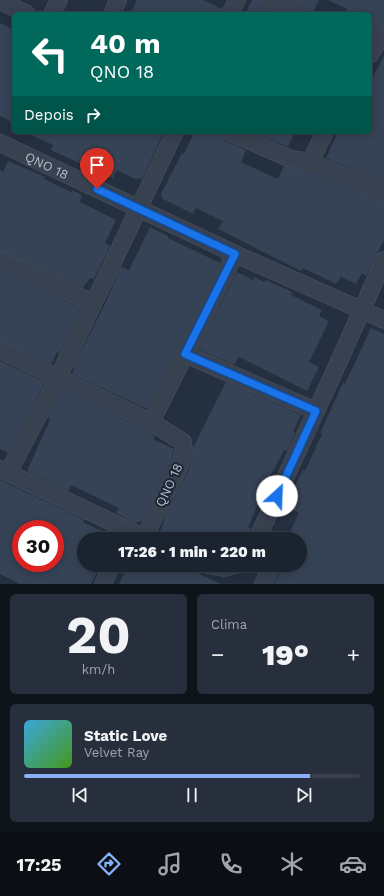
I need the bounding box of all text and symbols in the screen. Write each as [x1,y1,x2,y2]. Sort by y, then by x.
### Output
text: 40 m [90,27,160,60]
icon: left [24,28,76,80]
text: QNO 18 [90,61,154,82]
icon: right [82,104,104,126]
text: Depois [24,106,74,124]
pin [80,148,114,189]
street label: QNO 18 [23,149,71,182]
icon: arrive [86,154,108,176]
street label: QNO 18 [152,461,186,509]
position arrow [256,475,298,517]
speed limit sign: 30 [12,520,64,572]
text: 17:26 · 1 min · 220 m [118,543,266,561]
text: 20 [66,605,131,666]
text: Clima [211,617,247,632]
text: 19° [262,637,309,672]
text: − [211,642,224,667]
text: + [347,642,360,667]
text: km/h [82,662,115,677]
text: Static Love [84,727,167,745]
text: Velvet Ray [84,745,149,760]
icon: previous [69,784,91,806]
icon: pause [181,784,203,806]
icon: next [293,784,315,806]
icon: directions [95,850,123,878]
icon: music [156,850,184,878]
icon: phone [217,850,245,878]
icon: climate [278,850,306,878]
icon: car [339,850,367,878]
text: 17:25 [17,854,62,875]

